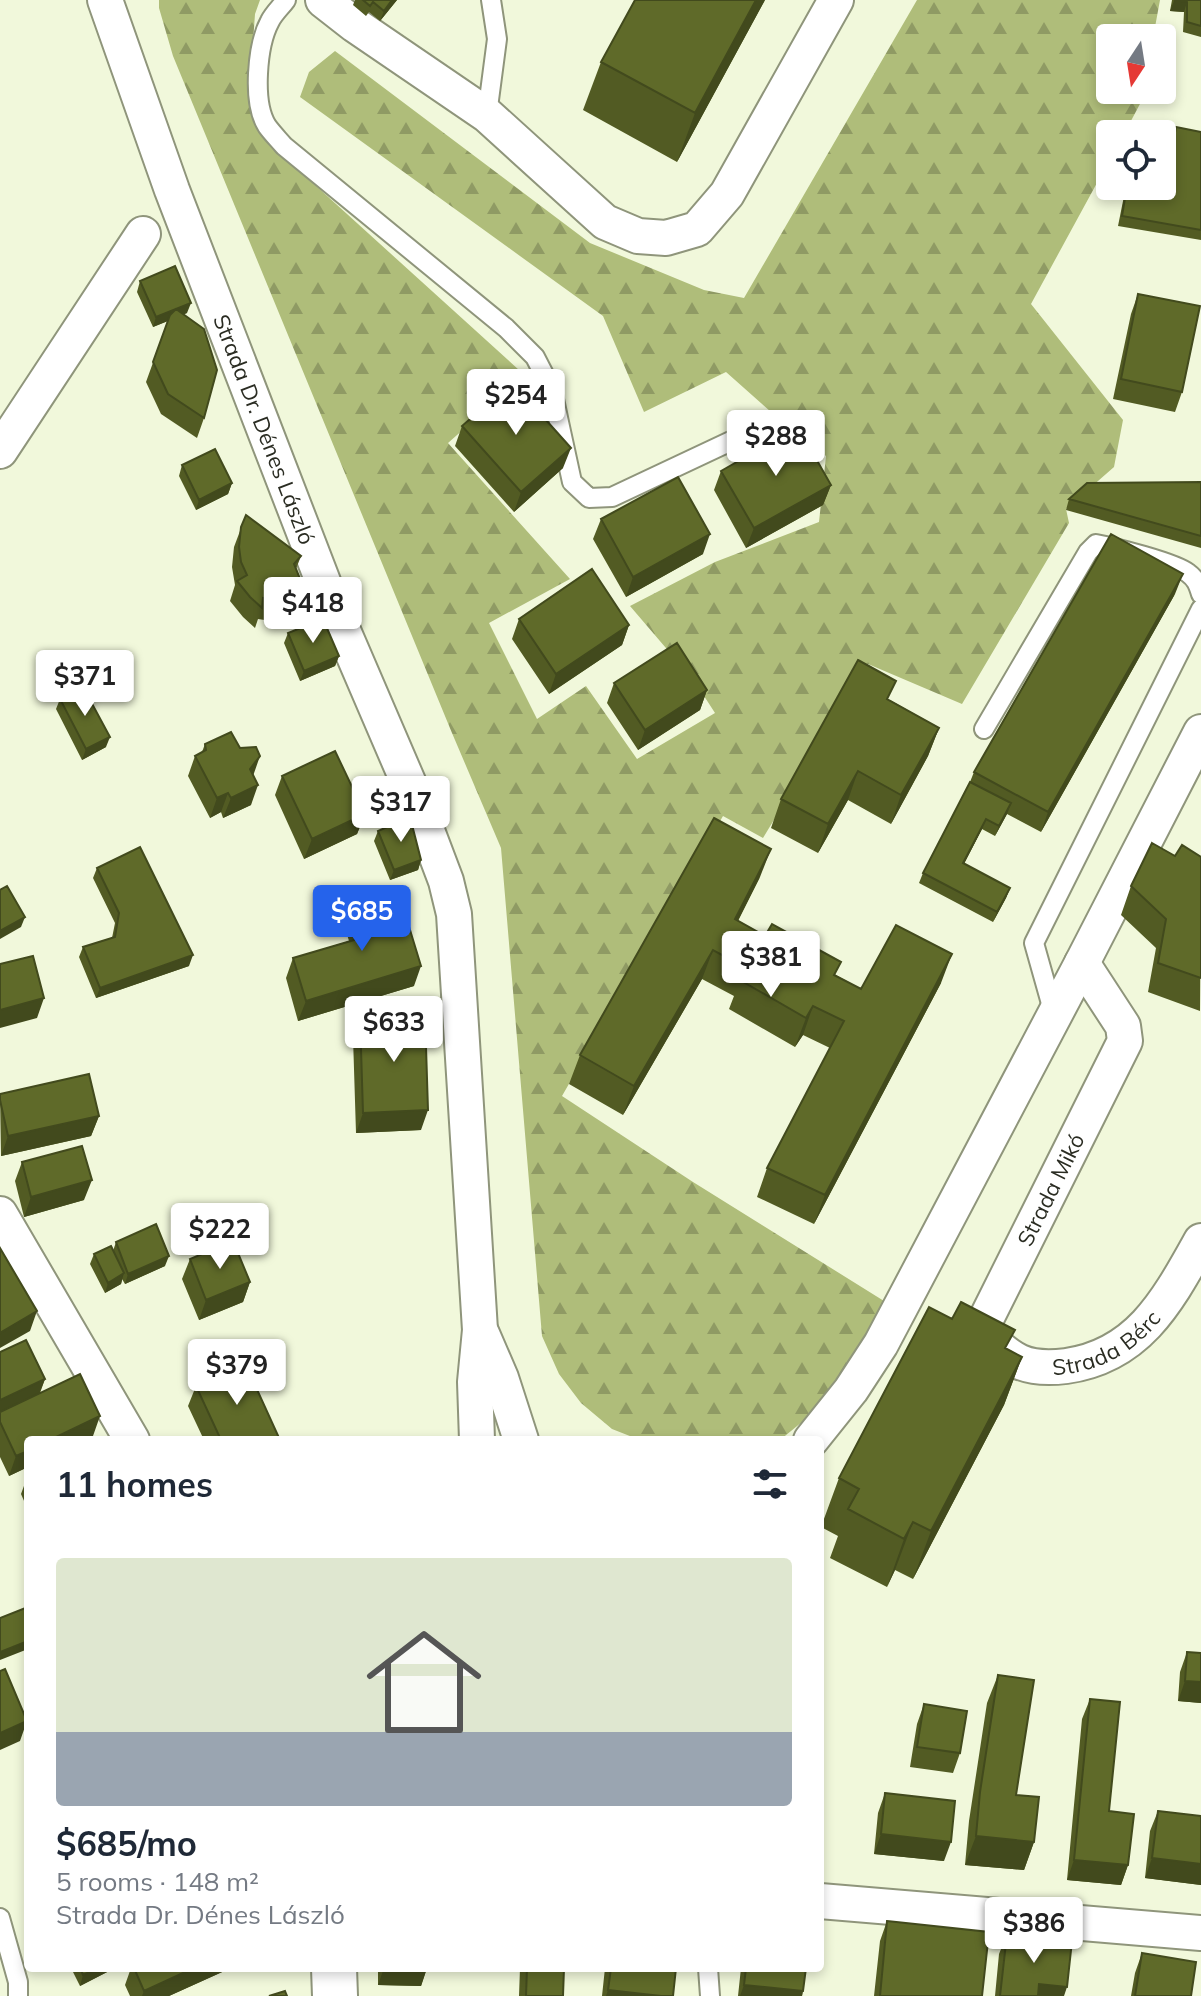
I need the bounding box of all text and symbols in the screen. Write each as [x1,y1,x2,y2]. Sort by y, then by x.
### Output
north arrow [1096,24,1176,104]
map controls [1096,24,1176,200]
button: locate [1096,120,1176,200]
street label: Strada Dr. Dénes László [207,310,321,548]
pin: $254 [469,369,563,437]
text: $254 [485,378,547,411]
pin: $288 [729,410,823,478]
text: $288 [745,419,807,452]
pin: $418 [266,577,360,645]
text: $418 [282,586,344,619]
pin: $371 [38,650,132,718]
text: $371 [54,659,116,692]
pin: $317 [354,776,448,844]
text: $317 [370,785,432,818]
pin: $685 [315,885,409,953]
text: $685 [331,894,393,927]
pin: $381 [724,931,818,999]
text: $381 [740,940,802,973]
pin: $633 [347,996,441,1064]
text: $633 [363,1005,425,1038]
street label: Strada Mikó [1011,1129,1091,1251]
pin: $222 [173,1203,267,1271]
text: $222 [189,1212,251,1245]
street label: Strada Bérc [1051,1304,1167,1381]
pin: $379 [190,1339,284,1407]
text: $379 [206,1348,268,1381]
icon: filters [748,1462,792,1506]
text: 11 homes [56,1463,213,1506]
icon: home [352,1610,496,1754]
text: $685/mo [56,1822,197,1865]
text: 5 rooms · 148 m² [56,1865,259,1898]
pin: $386 [987,1897,1081,1965]
text: Strada Dr. Dénes László [56,1898,345,1931]
text: $386 [1003,1906,1065,1939]

